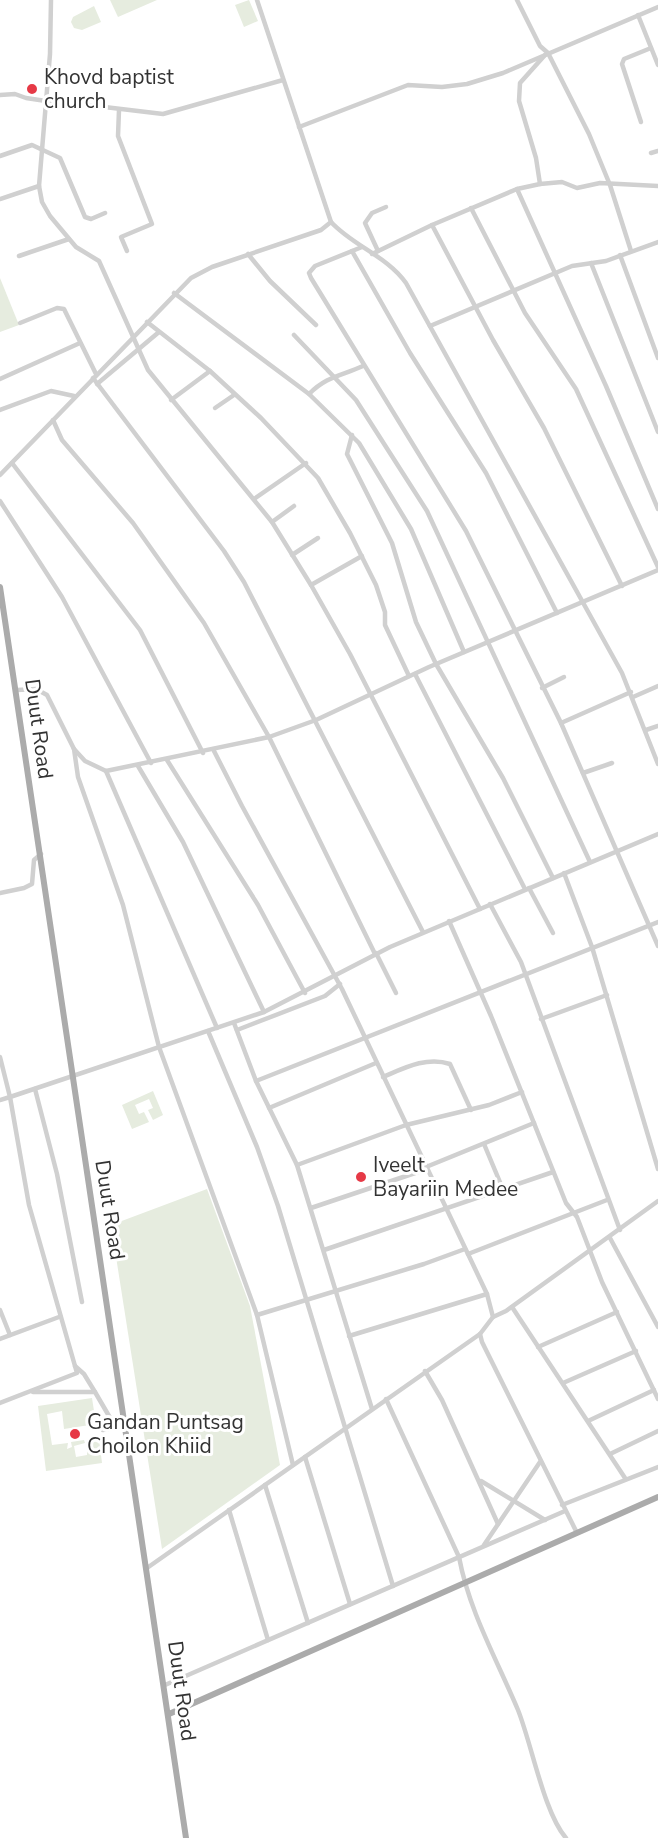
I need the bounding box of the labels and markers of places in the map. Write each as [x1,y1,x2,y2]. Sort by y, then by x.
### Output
place label: Khovd baptist church [44,63,175,115]
marker: Khovd baptist church [25,82,39,96]
place label: Iveelt Bayariin Medee [373,1151,518,1203]
marker: Iveelt Bayariin Medee [354,1170,368,1184]
place label: Gandan Puntsag Choilon Khiid [87,1408,244,1460]
marker: Gandan Puntsag Choilon Khiid [68,1427,82,1441]

